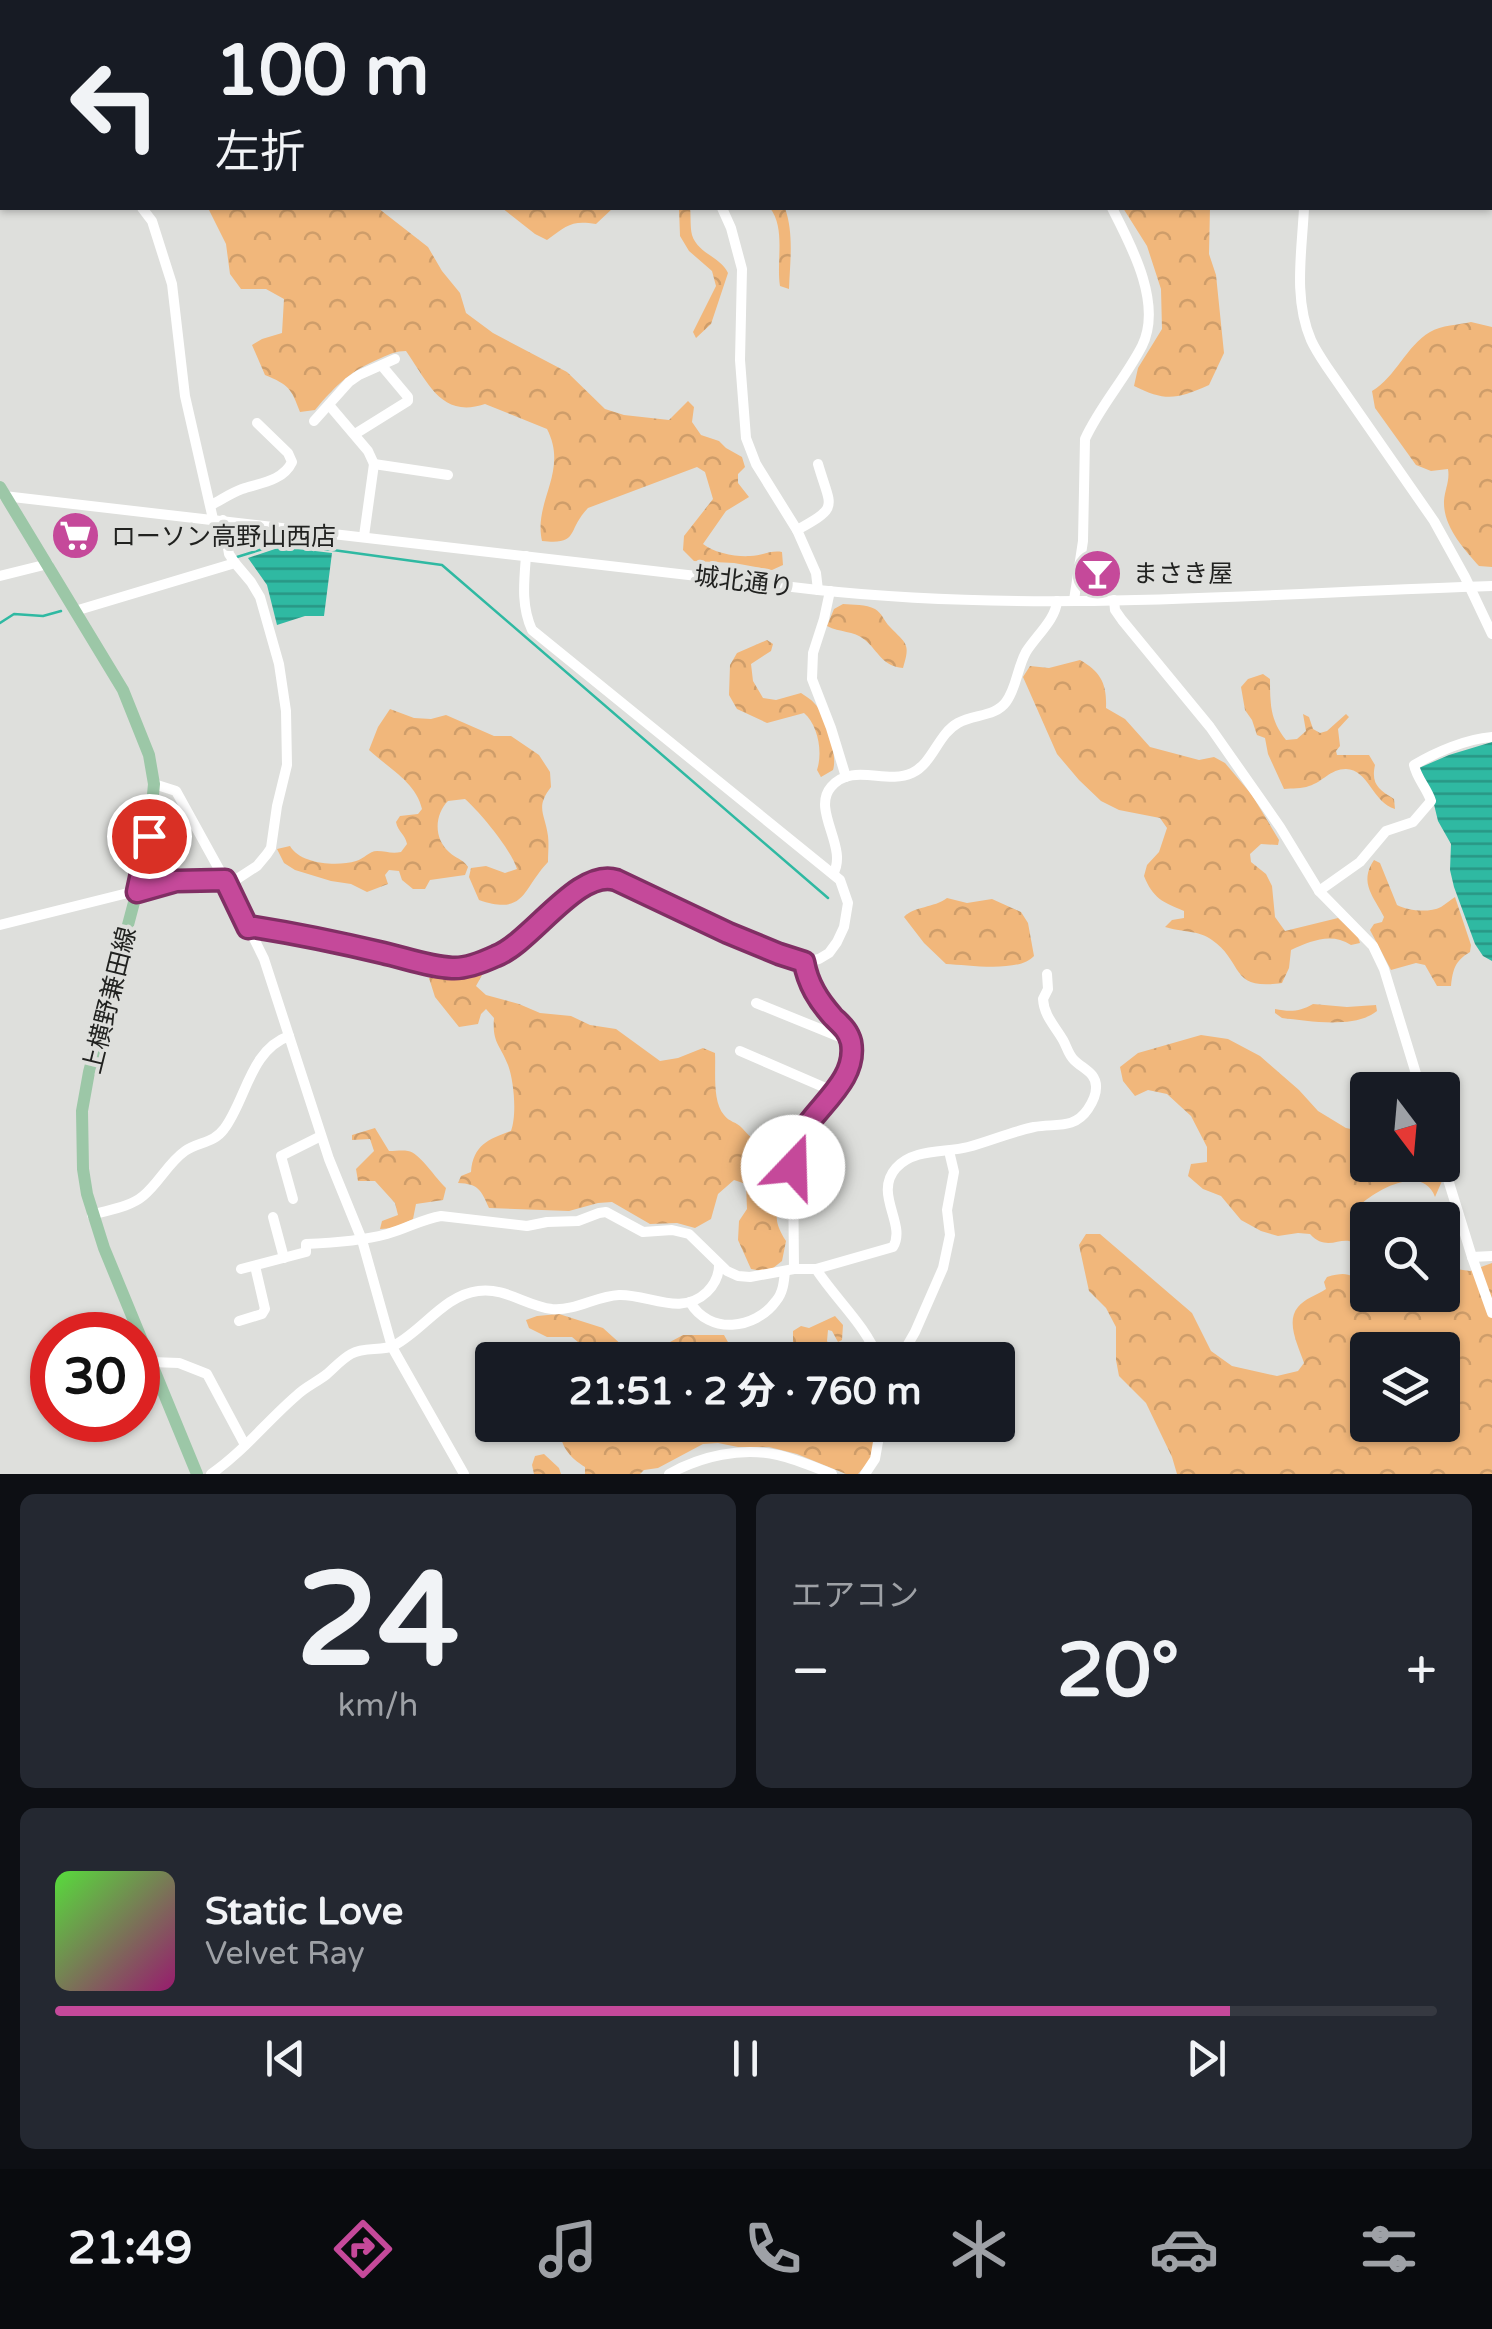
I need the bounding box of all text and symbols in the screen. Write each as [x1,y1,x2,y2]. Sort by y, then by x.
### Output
text: 100 m [215,30,429,114]
icon: left [50,40,180,170]
text: 左折 [215,126,305,180]
supermarket icon: ローソン高野山西店 [50,510,102,562]
place label: ローソン高野山西店 [111,522,336,552]
bar icon: まさき屋 [1072,547,1124,599]
place label: まさき屋 [1133,559,1233,589]
street label: 城北通り [692,561,795,603]
pin [107,794,192,879]
icon: arrive [122,809,177,864]
street label: 上横野兼田線 [77,924,143,1077]
north arrow [1350,1072,1460,1182]
map controls [1350,1072,1460,1442]
position arrow [741,1115,845,1219]
button: search [1350,1202,1460,1312]
speed limit sign: 30 [30,1312,160,1442]
button: layers [1350,1332,1460,1442]
text: 21:51 · 2 分 · 760 m [569,1369,921,1415]
text: 24 [296,1544,460,1700]
text: エアコン [791,1577,919,1615]
text: 20° [1057,1626,1179,1716]
text: − [791,1639,830,1705]
text: + [1406,1639,1437,1705]
text: km/h [338,1687,418,1725]
text: Static Love [205,1889,403,1935]
text: Velvet Ray [205,1935,365,1973]
icon: previous [258,2031,313,2086]
icon: pause [718,2031,773,2086]
icon: next [1179,2031,1234,2086]
icon: directions [328,2214,398,2284]
icon: music [533,2214,603,2284]
icon: phone [738,2214,808,2284]
icon: climate [944,2214,1014,2284]
icon: car [1149,2214,1219,2284]
icon: filters [1354,2214,1424,2284]
text: 21:49 [68,2222,192,2276]

